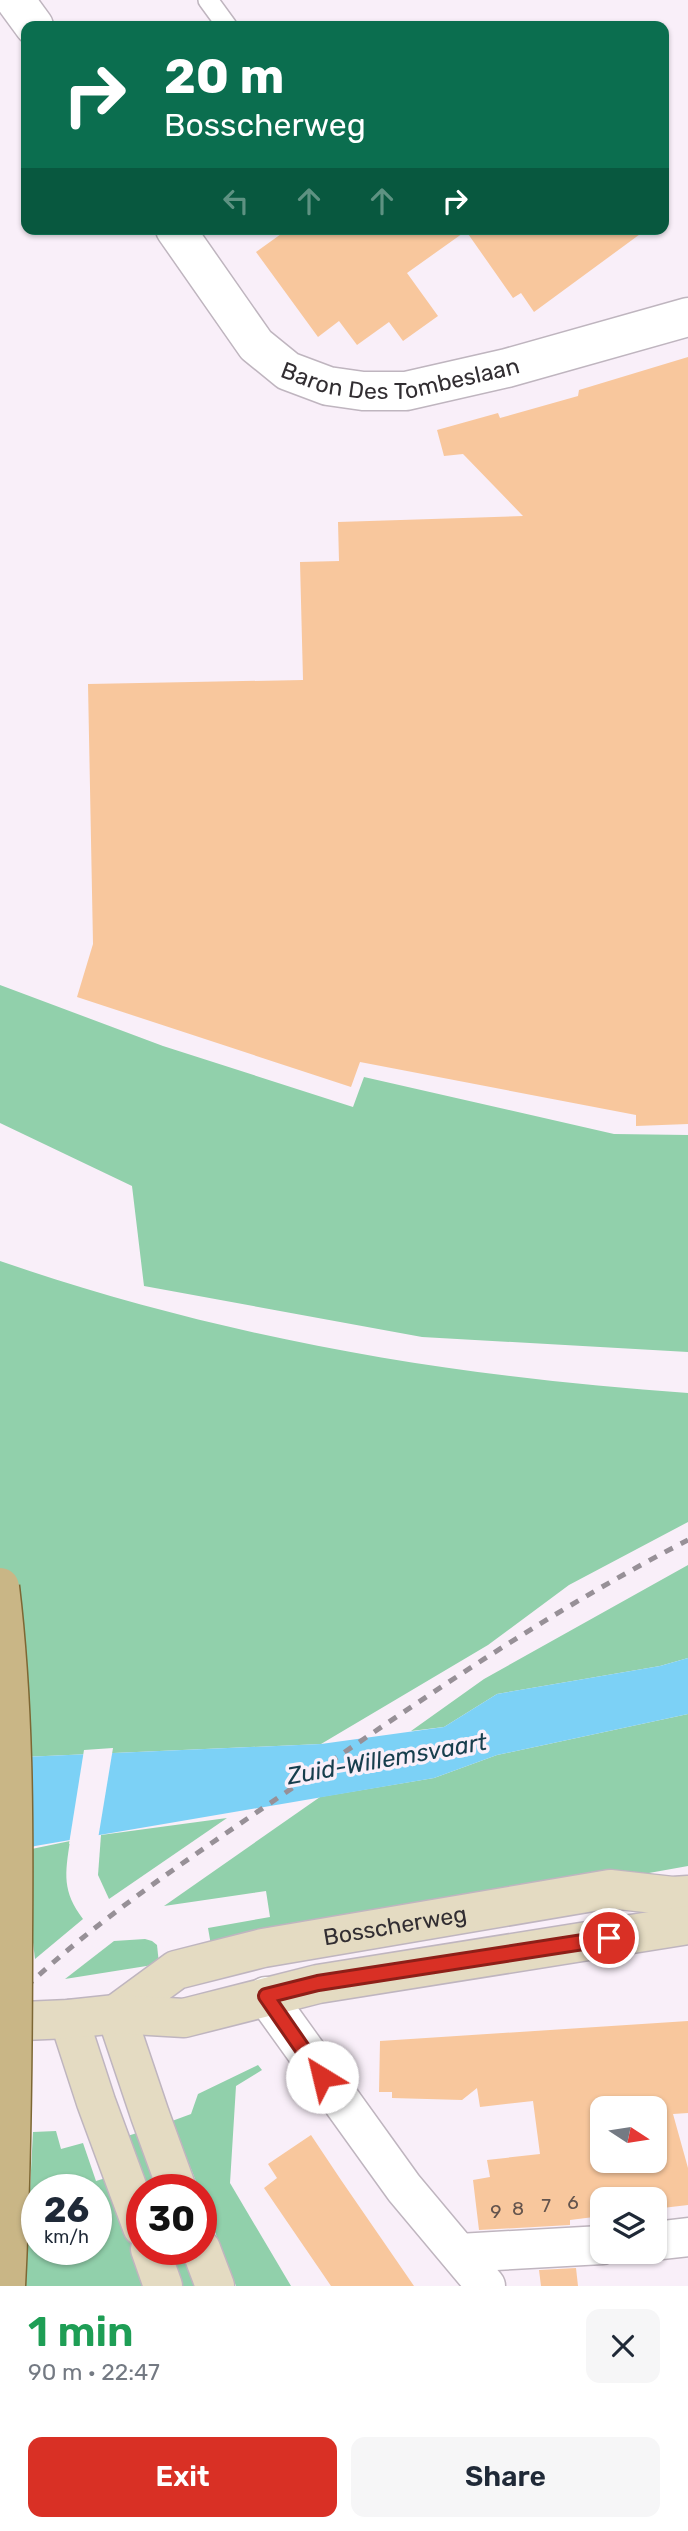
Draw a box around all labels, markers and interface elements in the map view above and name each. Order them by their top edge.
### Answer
text: 20 m [164,47,285,105]
icon: right [49,49,140,140]
text: Bosscherweg [164,106,366,144]
icon: left [217,182,255,220]
icon: ahead [290,182,328,220]
icon: ahead [363,182,401,220]
icon: right [436,182,474,220]
street label: Baron Des Tombeslaan [280,347,524,375]
text: Baron Des Tombeslaan [277,351,522,405]
water label: Zuid-Willemsvaart [284,1728,490,1791]
street label: Bosscherweg [321,1900,469,1952]
pin [579,1908,639,1968]
icon: arrive [590,1919,628,1957]
position arrow [285,2040,359,2114]
north arrow [590,2096,667,2174]
map controls [590,2096,667,2264]
speed limit sign: 30 [126,2174,217,2265]
button: layers [590,2187,667,2264]
text: 26 [44,2189,89,2231]
house number: 6 [567,2191,579,2214]
house number: 7 [541,2194,551,2217]
house number: 8 [512,2197,524,2220]
house number: 9 [490,2200,502,2223]
text: km/h [44,2226,89,2248]
text: 1 min [28,2307,134,2357]
button: close [586,2309,660,2383]
text: 90 m · 22:47 [28,2358,160,2386]
button: Exit [28,2437,337,2517]
button: Share [351,2437,660,2517]

